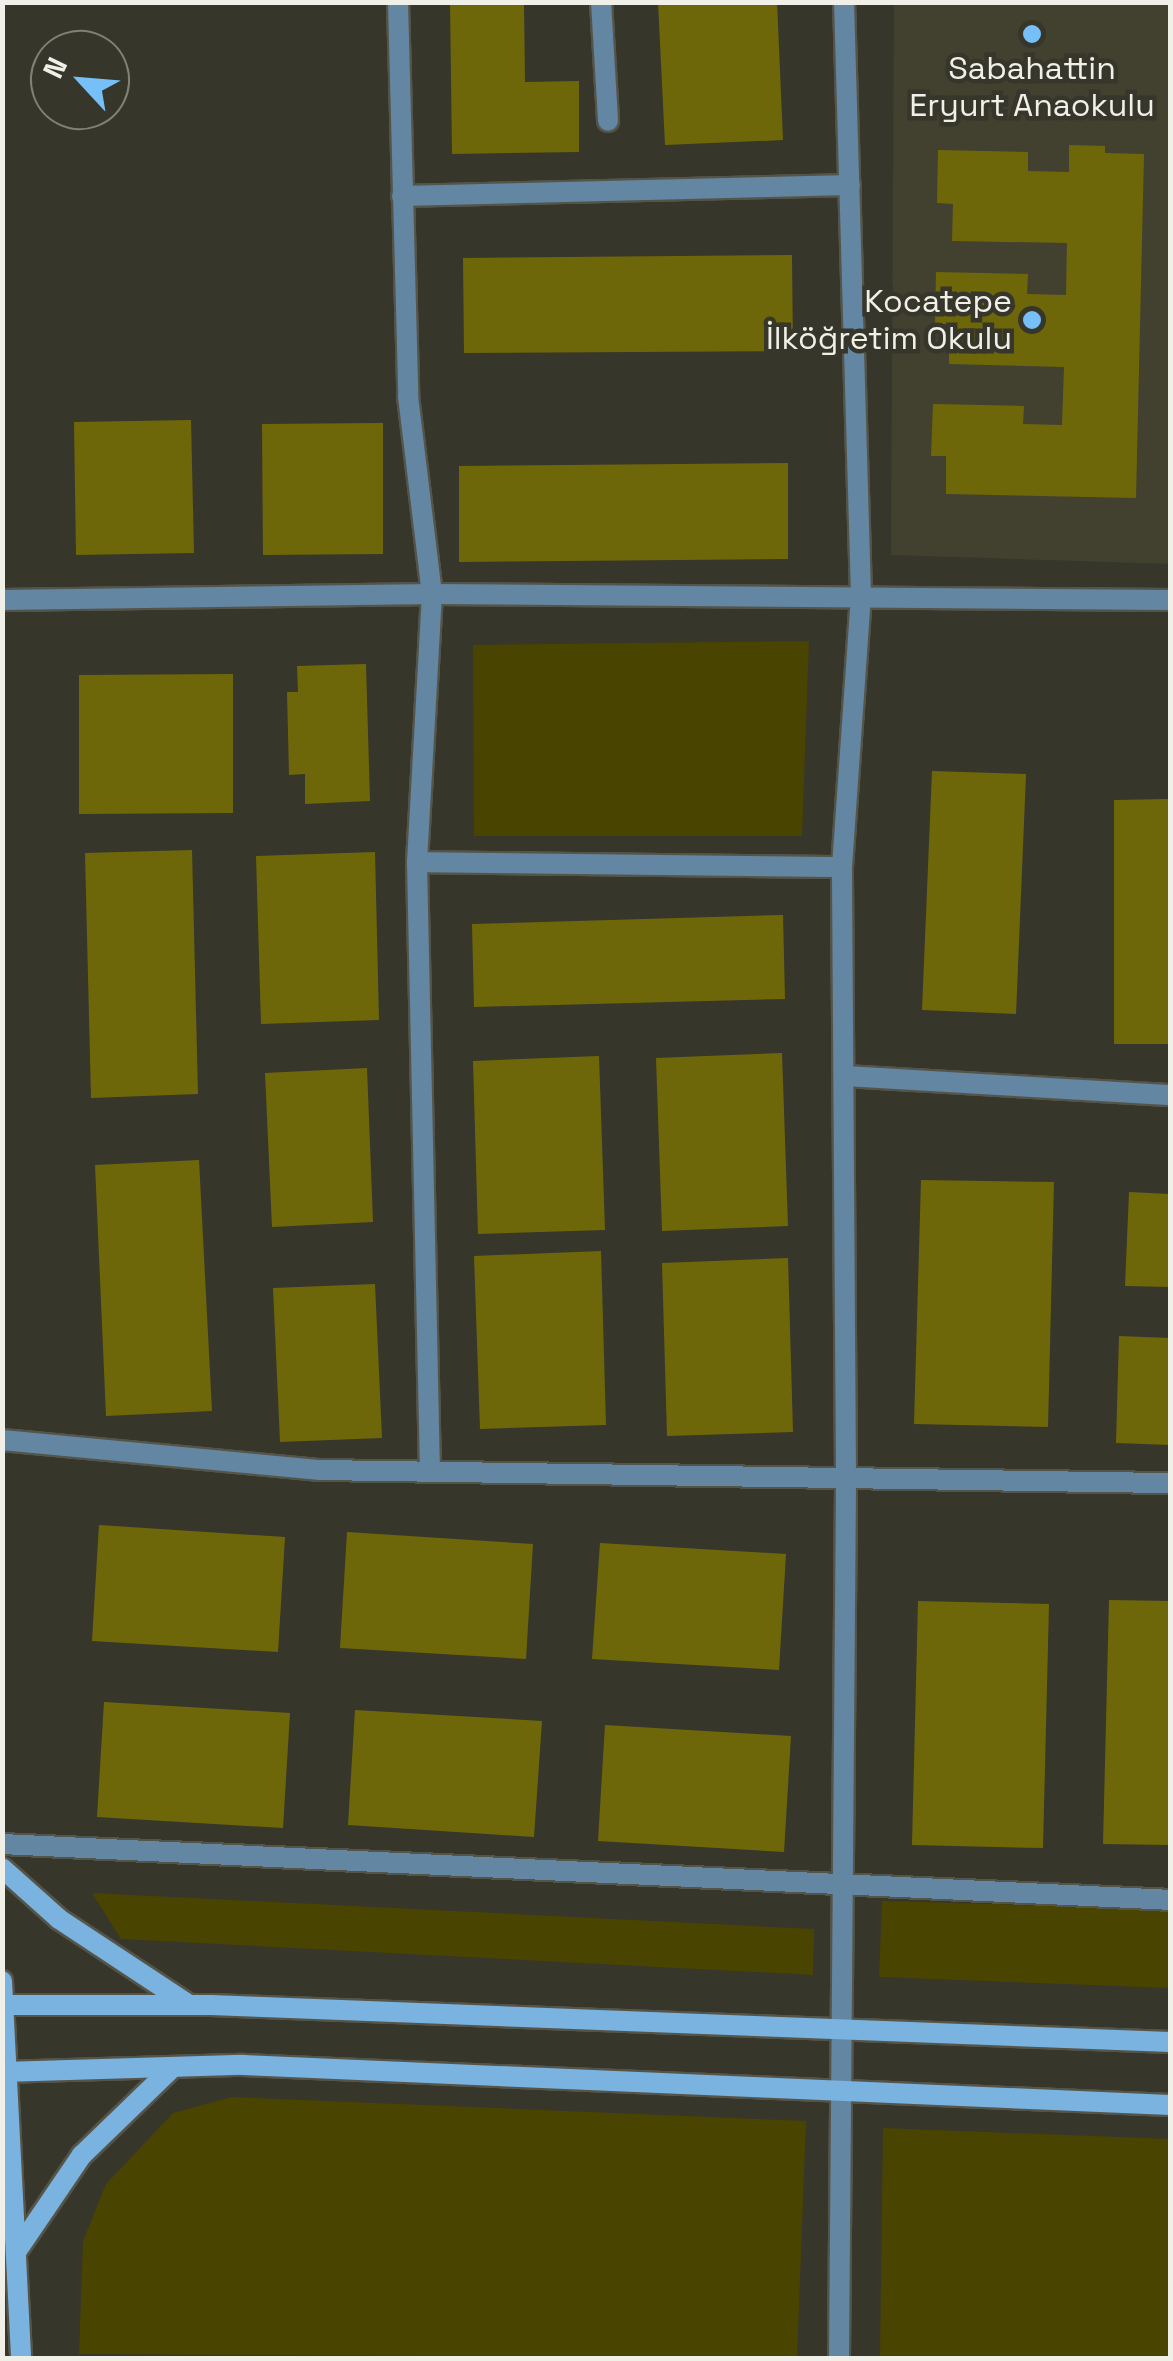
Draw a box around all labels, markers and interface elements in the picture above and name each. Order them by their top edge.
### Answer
marker: Sabahattin Eryurt Anaokulu [1021,23,1043,45]
north arrow [30,30,130,130]
place label: Sabahattin Eryurt Anaokulu [909,50,1155,125]
text: N [35,51,75,84]
place label: Kocatepe İlköğretim Okulu [766,283,1012,358]
marker: Kocatepe İlköğretim Okulu [1021,309,1043,331]

